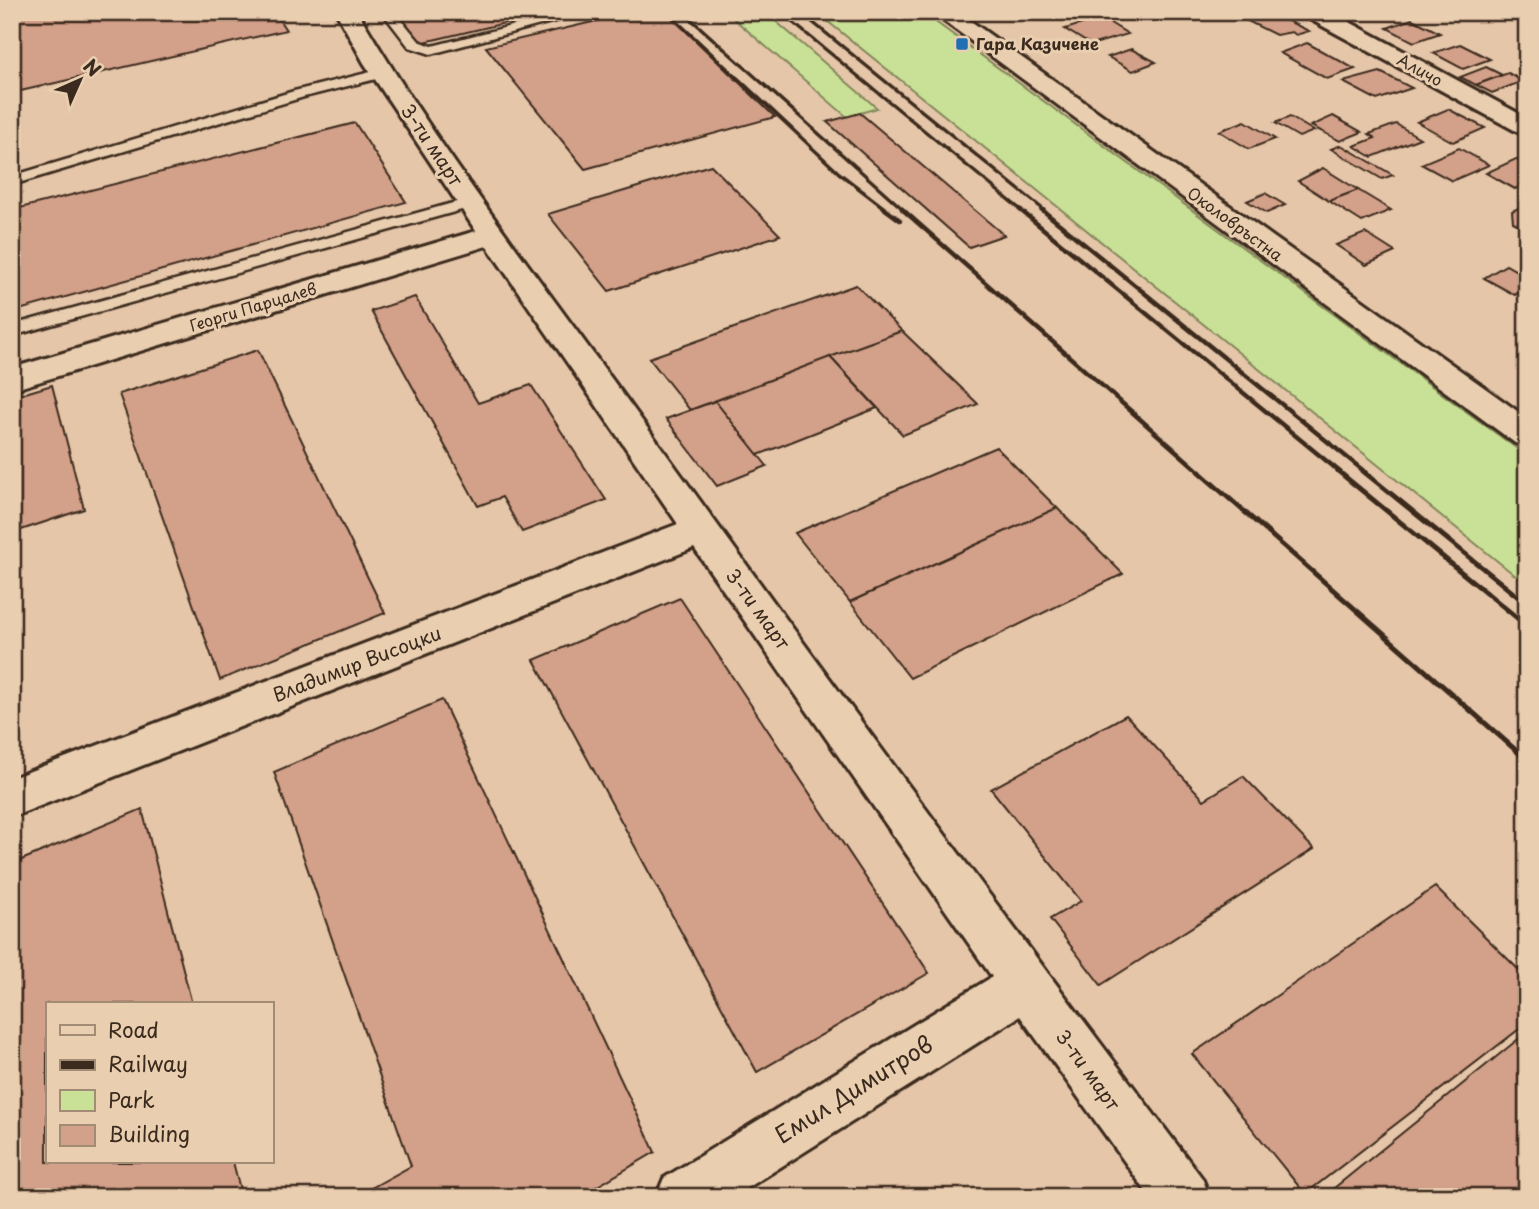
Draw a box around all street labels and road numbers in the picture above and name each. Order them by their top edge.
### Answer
street label: Аличо [1393,47,1448,91]
street label: 3-ти март [395,98,471,192]
street label: Околовръстна [1183,180,1288,266]
street label: Георги Парцалев [186,275,319,337]
street label: 3-ти март [720,562,798,655]
street label: Владимир Висоцки [268,618,445,708]
street label: 3-ти март [1050,1023,1128,1116]
street label: Емил Димитров [767,1026,939,1151]

